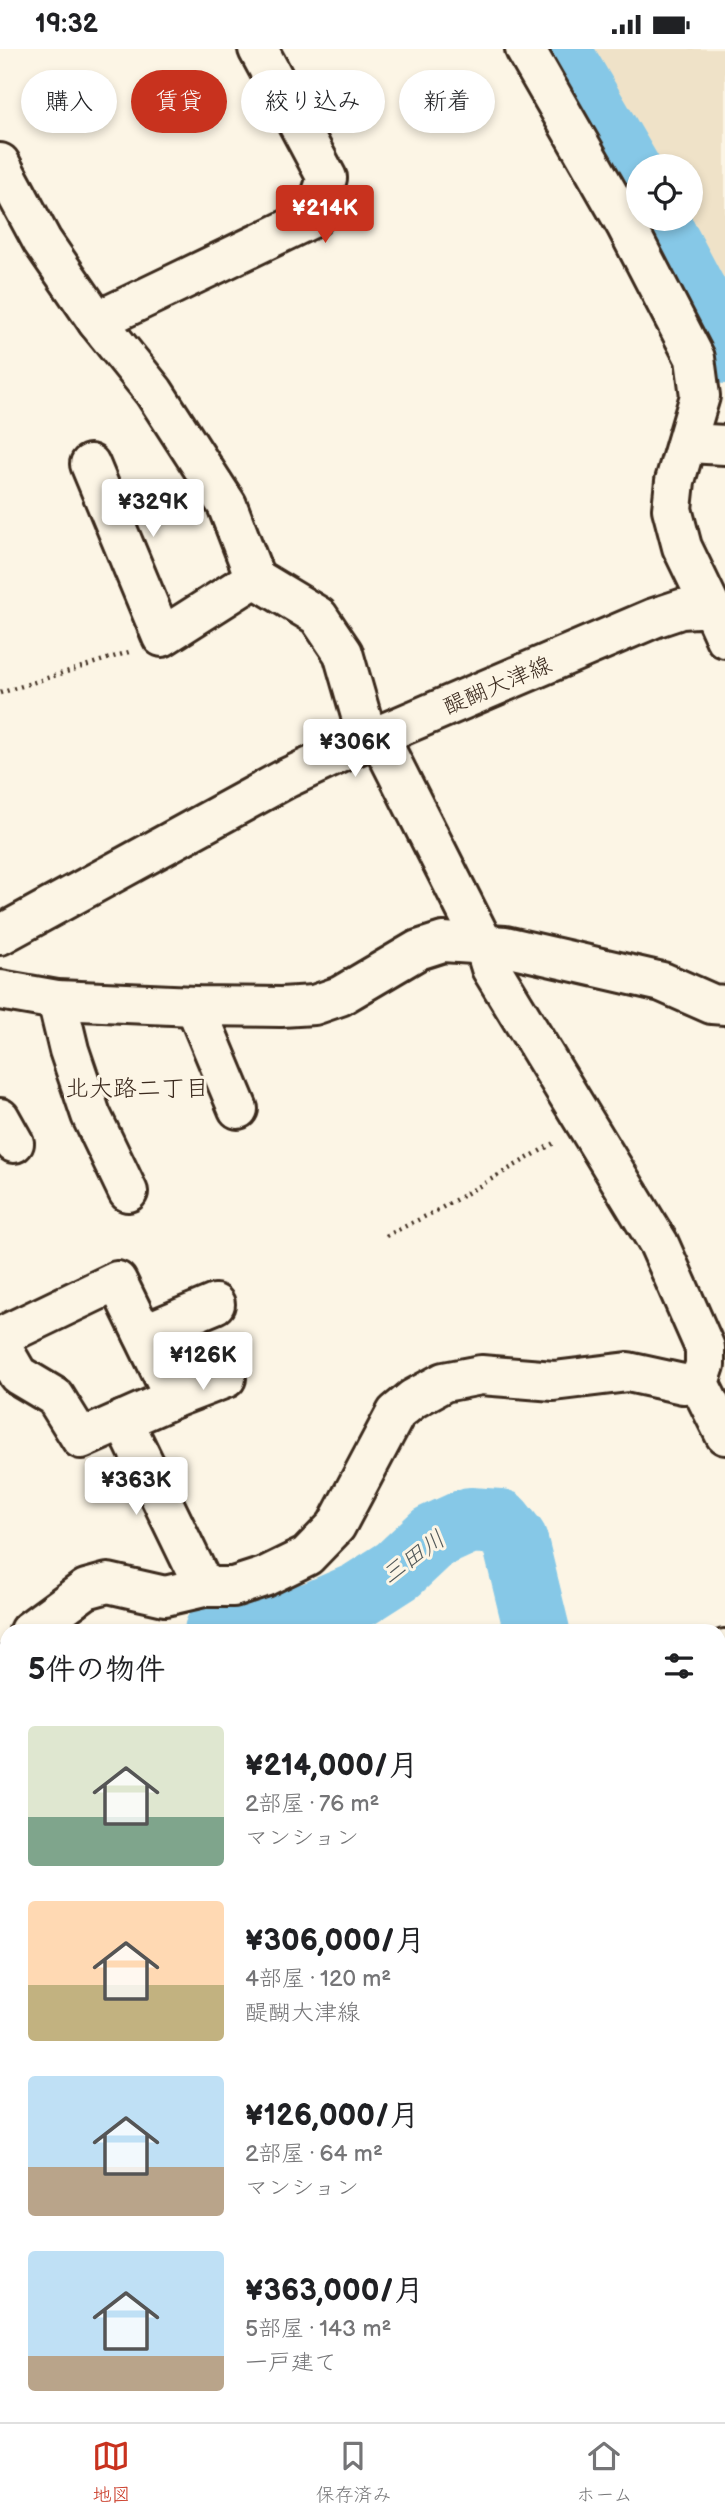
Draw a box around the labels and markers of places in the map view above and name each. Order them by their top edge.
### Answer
pin: ¥214K [276,185,374,245]
pin: ¥329K [104,479,202,539]
pin: ¥306K [306,719,404,779]
pin: ¥126K [154,1333,252,1392]
pin: ¥363K [87,1457,185,1517]

